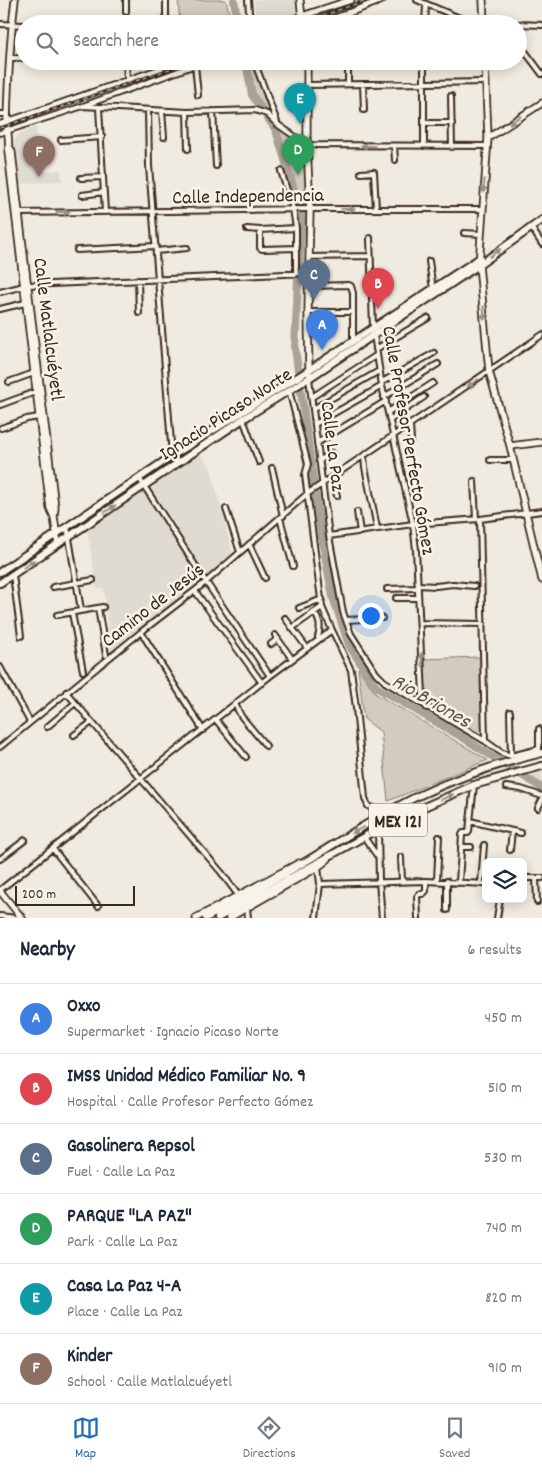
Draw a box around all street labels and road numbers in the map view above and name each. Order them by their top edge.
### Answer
street label: Calle Independencia [172,183,325,213]
street label: Calle Matlalcuéyetl [24,256,70,403]
street label: Calle Profesor Perfecto Gómez [373,324,441,558]
street label: Ignacio Picaso Norte [155,362,299,469]
street label: Calle La Paz [312,400,350,493]
street label: Camino de Jesús [96,557,211,655]
road number: MEX 121 [369,804,427,836]

